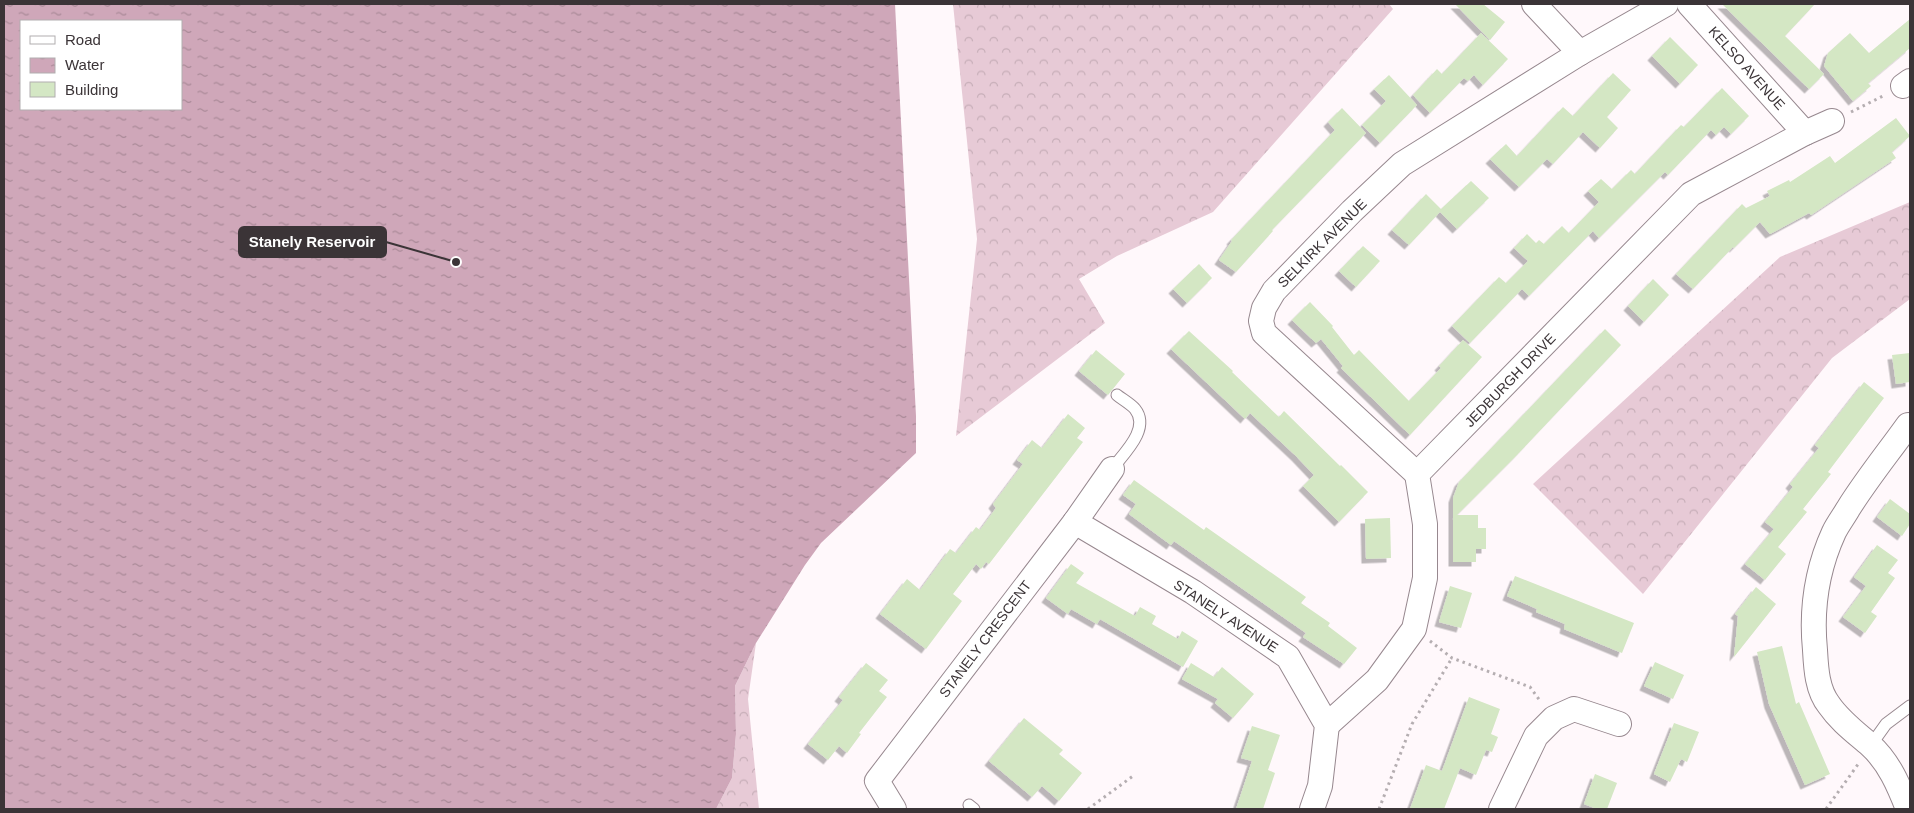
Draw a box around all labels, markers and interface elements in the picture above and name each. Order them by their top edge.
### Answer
legend [20,20,182,110]
street label: KELSO AVENUE [1705,23,1789,113]
text: Road [65,31,101,48]
text: Water [65,56,104,73]
text: Building [65,81,118,98]
street label: SELKIRK AVENUE [1274,195,1370,291]
callout: Stanely Reservoir [239,227,386,257]
text: Stanely Reservoir [249,233,376,250]
street label: JEDBURGH DRIVE [1461,330,1559,430]
street label: STANELY AVENUE [1171,576,1281,656]
street label: STANELY CRESCENT [936,577,1034,701]

